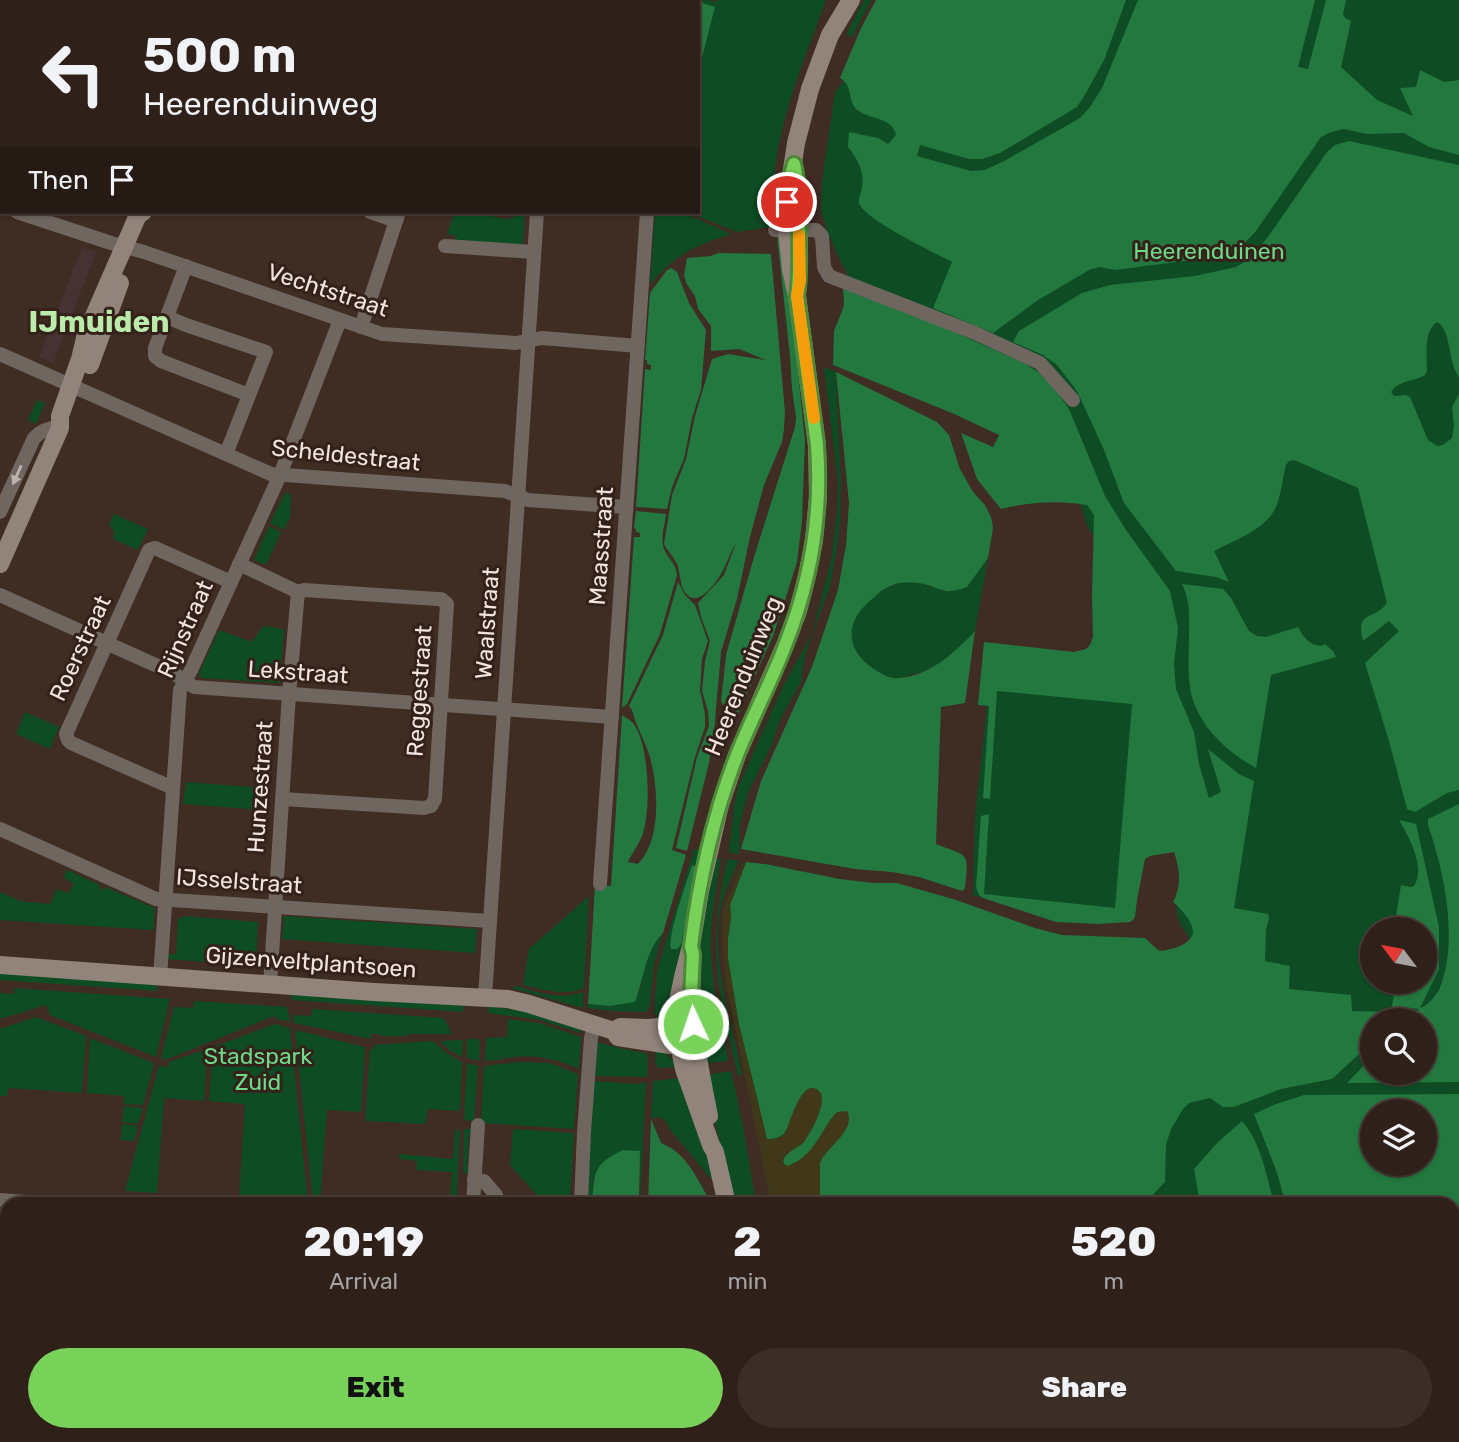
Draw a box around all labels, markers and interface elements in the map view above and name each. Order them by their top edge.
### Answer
text: 500 m [143,26,297,84]
icon: left [28,28,119,119]
text: Heerenduinweg [143,85,378,123]
icon: arrive [103,161,141,199]
text: Then [28,165,89,196]
pin [757,172,817,232]
icon: arrive [768,183,806,221]
park label: Heerenduinen [1133,237,1285,265]
street label: Vechtstraat [264,257,392,323]
district label: IJmuiden [28,304,170,340]
street label: Scheldestraat [270,433,422,477]
one-way arrow [11,465,23,485]
street label: Maasstraat [583,486,619,606]
street label: Waalstraat [469,566,505,680]
street label: Rijnstraat [151,576,219,682]
street label: Roerstraat [43,591,117,705]
street label: Heerenduinweg [698,592,788,760]
street label: Reggestraat [400,624,438,758]
street label: Lekstraat [247,655,349,689]
street label: Hunzestraat [241,720,279,854]
street label: IJsselstraat [175,863,303,899]
north arrow [1360,917,1437,994]
map controls [1360,917,1437,1176]
street label: Gijzenveltplantsoen [205,941,417,983]
position arrow [656,987,730,1061]
button: search [1360,1008,1437,1085]
park label: Stadspark Zuid [204,1042,312,1096]
button: layers [1360,1099,1437,1176]
text: 20:19 [303,1217,424,1267]
text: 2 [733,1217,762,1267]
text: 520 [1071,1217,1157,1267]
text: Arrival [329,1267,398,1295]
text: min [727,1267,767,1295]
text: m [1103,1267,1124,1295]
button: Exit [28,1348,723,1428]
button: Share [737,1348,1432,1428]

